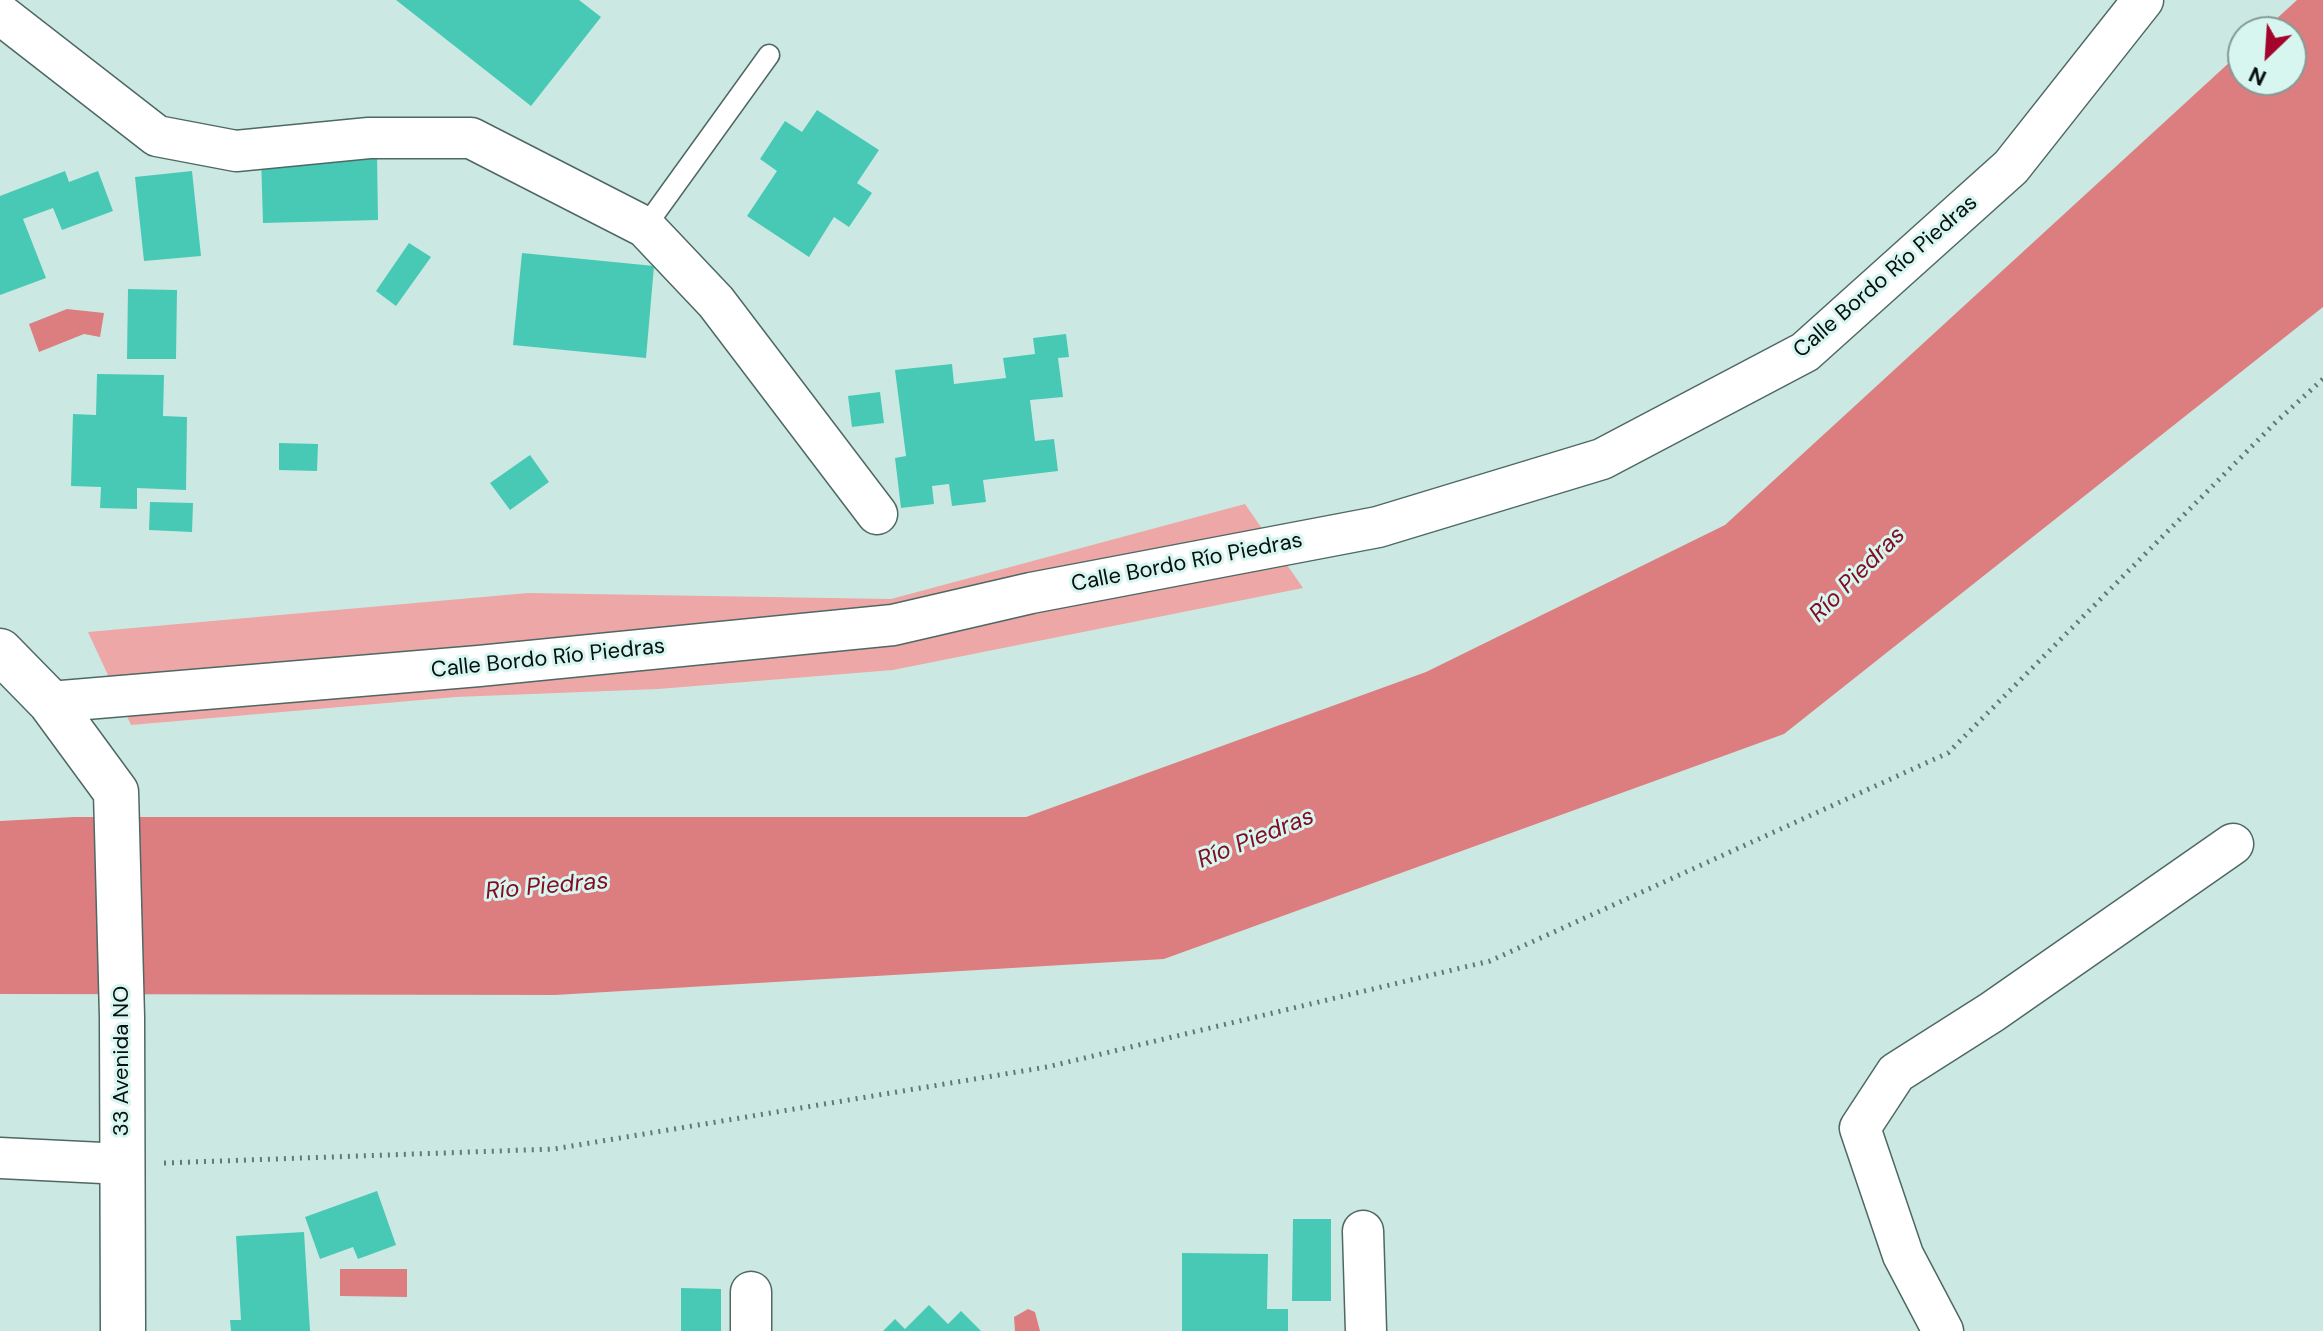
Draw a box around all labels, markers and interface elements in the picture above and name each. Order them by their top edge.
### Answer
north arrow [2227,16,2307,96]
text: N [2244,60,2271,93]
street label: Calle Bordo Río Piedras [1789,190,1983,364]
water label: Río Piedras [1804,521,1912,629]
street label: Calle Bordo Río Piedras [1069,528,1305,598]
street label: Calle Bordo Río Piedras [430,634,666,684]
water label: Río Piedras [1193,803,1319,875]
water label: Río Piedras [484,867,610,907]
street label: 33 Avenida NO [109,986,135,1136]

